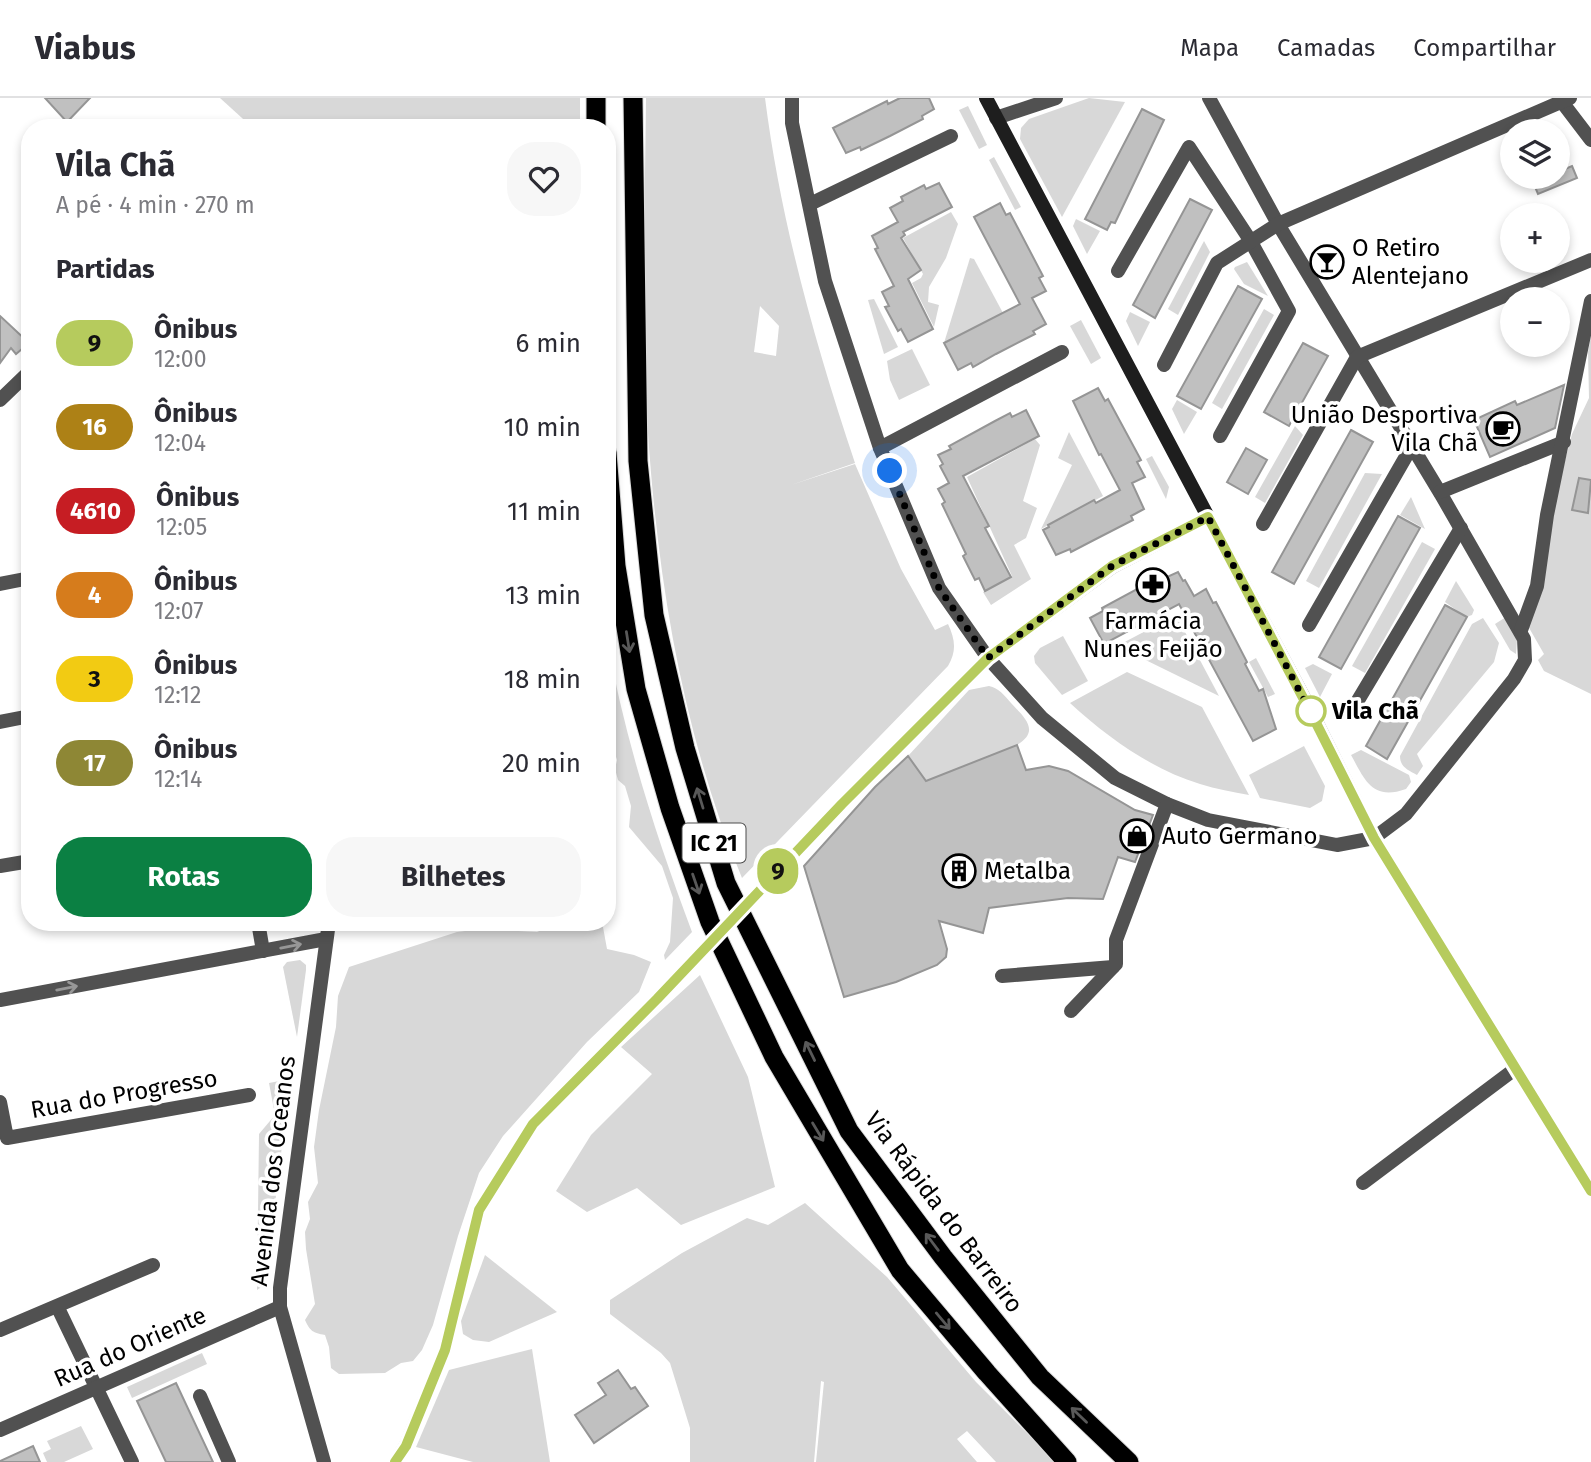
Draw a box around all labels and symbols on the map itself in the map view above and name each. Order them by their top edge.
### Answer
place label: O Retiro Alentejano [1352,234,1469,290]
bar icon: O Retiro Alentejano [1308,243,1346,281]
place label: União Desportiva Vila Chã [1291,401,1478,457]
cafe icon: União Desportiva Vila Chã [1484,410,1522,448]
your location [872,453,907,488]
pharmacy icon: Farmácia Nunes Feijão [1134,566,1172,604]
place label: Farmácia Nunes Feijão [1083,607,1223,663]
one-way arrow [622,630,635,653]
marker: Vila Chã [1296,696,1326,726]
place label: Vila Chã [1331,697,1419,725]
one-way arrow [693,788,706,810]
shop icon: Auto Germano [1118,817,1156,855]
place label: Auto Germano [1162,822,1318,850]
road number: IC 21 [682,824,746,862]
line badge: 9 [755,848,801,894]
building icon: Metalba [940,852,978,890]
place label: Metalba [984,857,1071,885]
one-way arrow [690,873,703,895]
one-way arrow [279,939,302,952]
one-way arrow [55,980,78,994]
one-way arrow [802,1042,816,1062]
street label: Avenida dos Oceanos [245,1054,301,1288]
street label: Rua do Progresso [29,1064,219,1124]
street label: Via Rápida do Barreiro [859,1106,1029,1318]
one-way arrow [811,1121,825,1141]
one-way arrow [924,1234,939,1252]
street label: Rua do Oriente [49,1301,211,1393]
one-way arrow [935,1312,950,1330]
one-way arrow [1071,1406,1088,1423]

